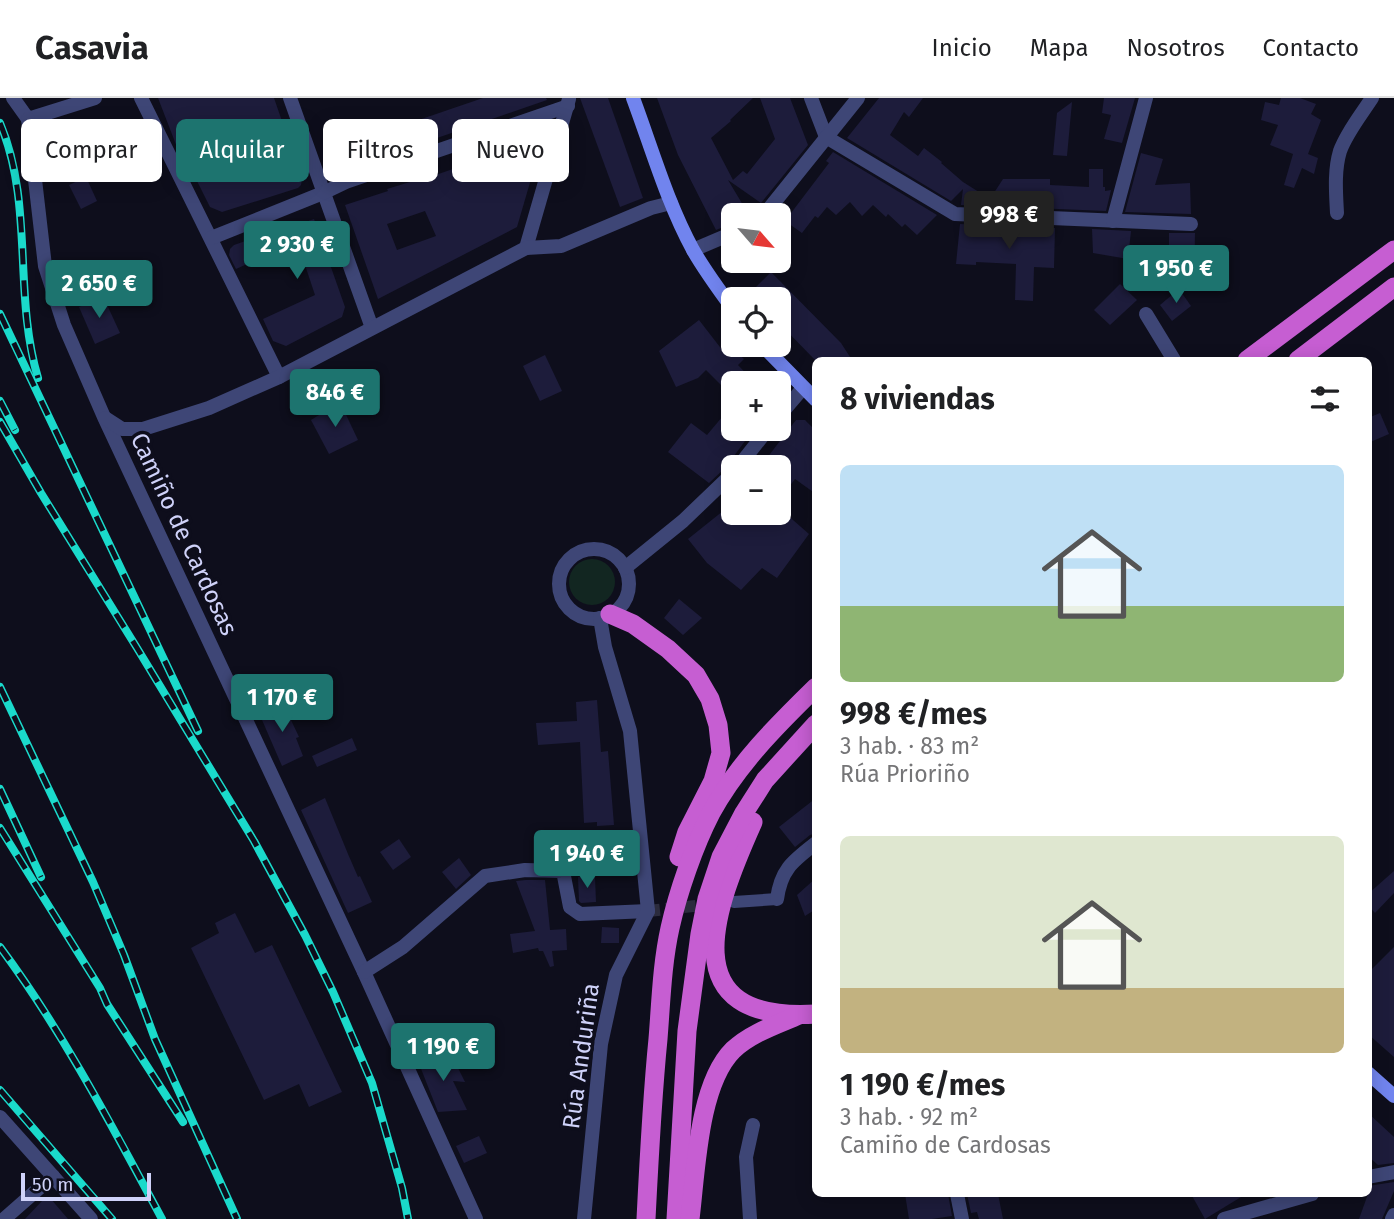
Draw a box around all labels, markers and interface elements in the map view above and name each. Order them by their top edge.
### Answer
text: Casavia [35,28,149,68]
text: Inicio [932,34,992,62]
text: Mapa [1030,34,1089,62]
text: Nosotros [1127,34,1225,62]
text: Contacto [1263,34,1359,62]
chip: Comprar [21,119,162,182]
chip: Alquilar [176,119,309,182]
chip: Filtros [323,119,438,182]
chip: Nuevo [452,119,569,182]
pin: 998 € [960,192,1058,251]
text: 998 € [980,200,1038,228]
north arrow [721,203,791,273]
map controls [721,203,791,525]
pin: 2 930 € [232,222,362,281]
text: 2 930 € [260,230,334,258]
pin: 1 950 € [1111,246,1241,305]
text: 1 950 € [1139,254,1213,282]
pin: 2 650 € [34,260,164,320]
text: 2 650 € [61,269,137,297]
button: locate [721,287,791,357]
pin: 846 € [286,370,384,429]
button: + [721,371,791,441]
text: 846 € [306,378,364,406]
icon: filters [1306,380,1344,418]
text: 8 viviendas [840,381,995,417]
street label: Camiño de Cardosas [125,428,243,640]
button: − [721,455,791,525]
icon: home [1029,511,1155,637]
pin: 1 170 € [217,674,347,734]
text: 1 170 € [247,683,317,711]
text: 998 €/mes [840,696,987,732]
text: 3 hab. · 83 m² [840,732,979,760]
text: Rúa Prioriño [840,760,970,788]
pin: 1 940 € [522,830,652,890]
text: 1 940 € [550,839,624,867]
icon: home [1029,882,1155,1008]
street label: Rúa Anduriña [557,981,605,1131]
pin: 1 190 € [378,1024,508,1083]
text: 1 190 € [407,1032,479,1060]
text: 1 190 €/mes [840,1067,1005,1103]
text: 3 hab. · 92 m² [840,1103,978,1131]
text: Camiño de Cardosas [840,1131,1051,1159]
scale bar [21,1170,150,1202]
text: 50 m [32,1173,73,1196]

